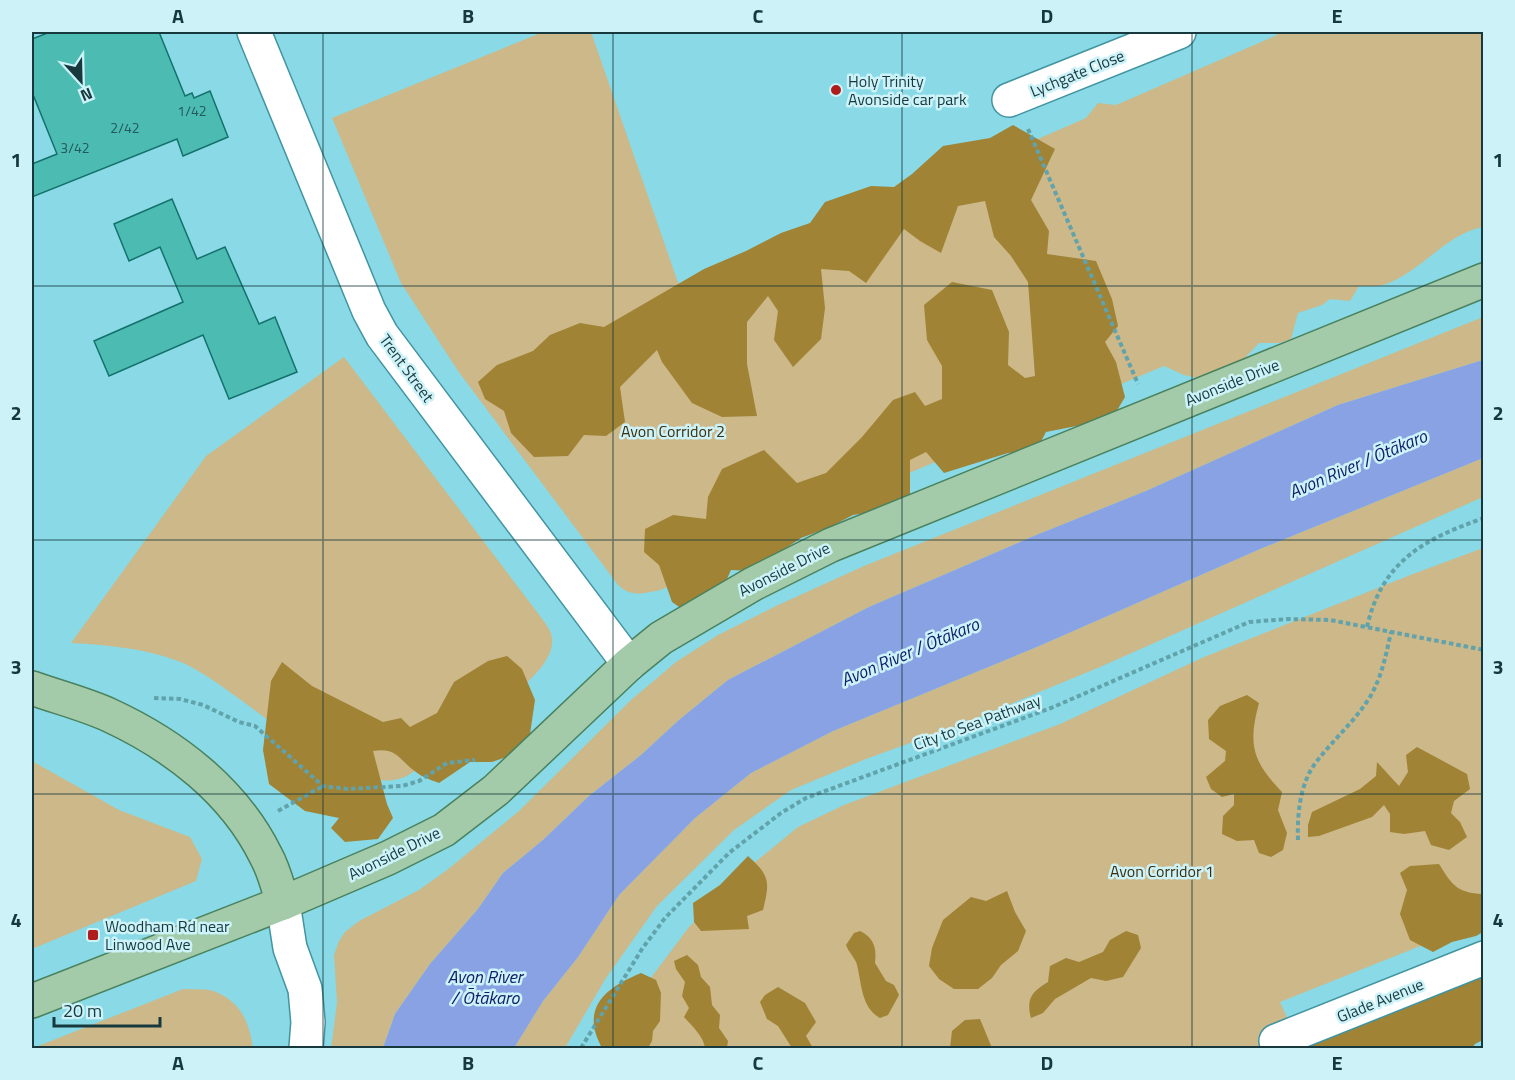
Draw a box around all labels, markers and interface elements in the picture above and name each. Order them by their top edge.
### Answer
text: A [172,0,184,31]
text: B [462,0,474,31]
text: C [753,0,764,31]
text: D [1041,0,1053,31]
text: E [1331,0,1343,31]
street label: Lychgate Close [1026,43,1128,103]
north arrow [51,51,111,111]
place label: Holy Trinity Avonside car park [848,69,967,111]
text: N [77,82,96,108]
marker: Holy Trinity Avonside car park [829,83,843,97]
house number: 1/42 [177,100,207,121]
house number: 2/42 [110,117,140,138]
house number: 3/42 [60,137,90,158]
text: 1 [10,144,22,175]
text: 1 [1492,144,1504,175]
street label: Trent Street [374,329,440,407]
street label: Avonside Drive [1181,352,1283,412]
text: 2 [10,397,22,428]
text: 2 [1492,397,1504,428]
park label: Avon Corridor 2 [621,419,725,443]
water label: Avon River / Ōtākaro [1285,422,1432,505]
street label: Avonside Drive [734,536,834,602]
water label: Avon River / Ōtākaro [837,610,984,693]
text: 3 [10,651,22,682]
text: 3 [1492,651,1504,682]
street label: City to Sea Pathway [910,688,1044,756]
street label: Avonside Drive [344,820,444,886]
park label: Avon Corridor 1 [1110,859,1214,883]
text: 4 [10,904,22,935]
text: 4 [1492,904,1504,935]
place label: Woodham Rd near Linwood Ave [105,914,230,956]
marker: Woodham Rd near Linwood Ave [86,928,100,942]
water label: Avon River / Ōtākaro [447,963,525,1011]
street label: Glade Avenue [1333,972,1427,1028]
scale bar [54,990,160,1028]
text: 20 m [63,997,102,1024]
text: A [172,1047,184,1078]
text: B [462,1047,474,1078]
text: C [753,1047,764,1078]
text: D [1041,1047,1053,1078]
text: E [1331,1047,1343,1078]

